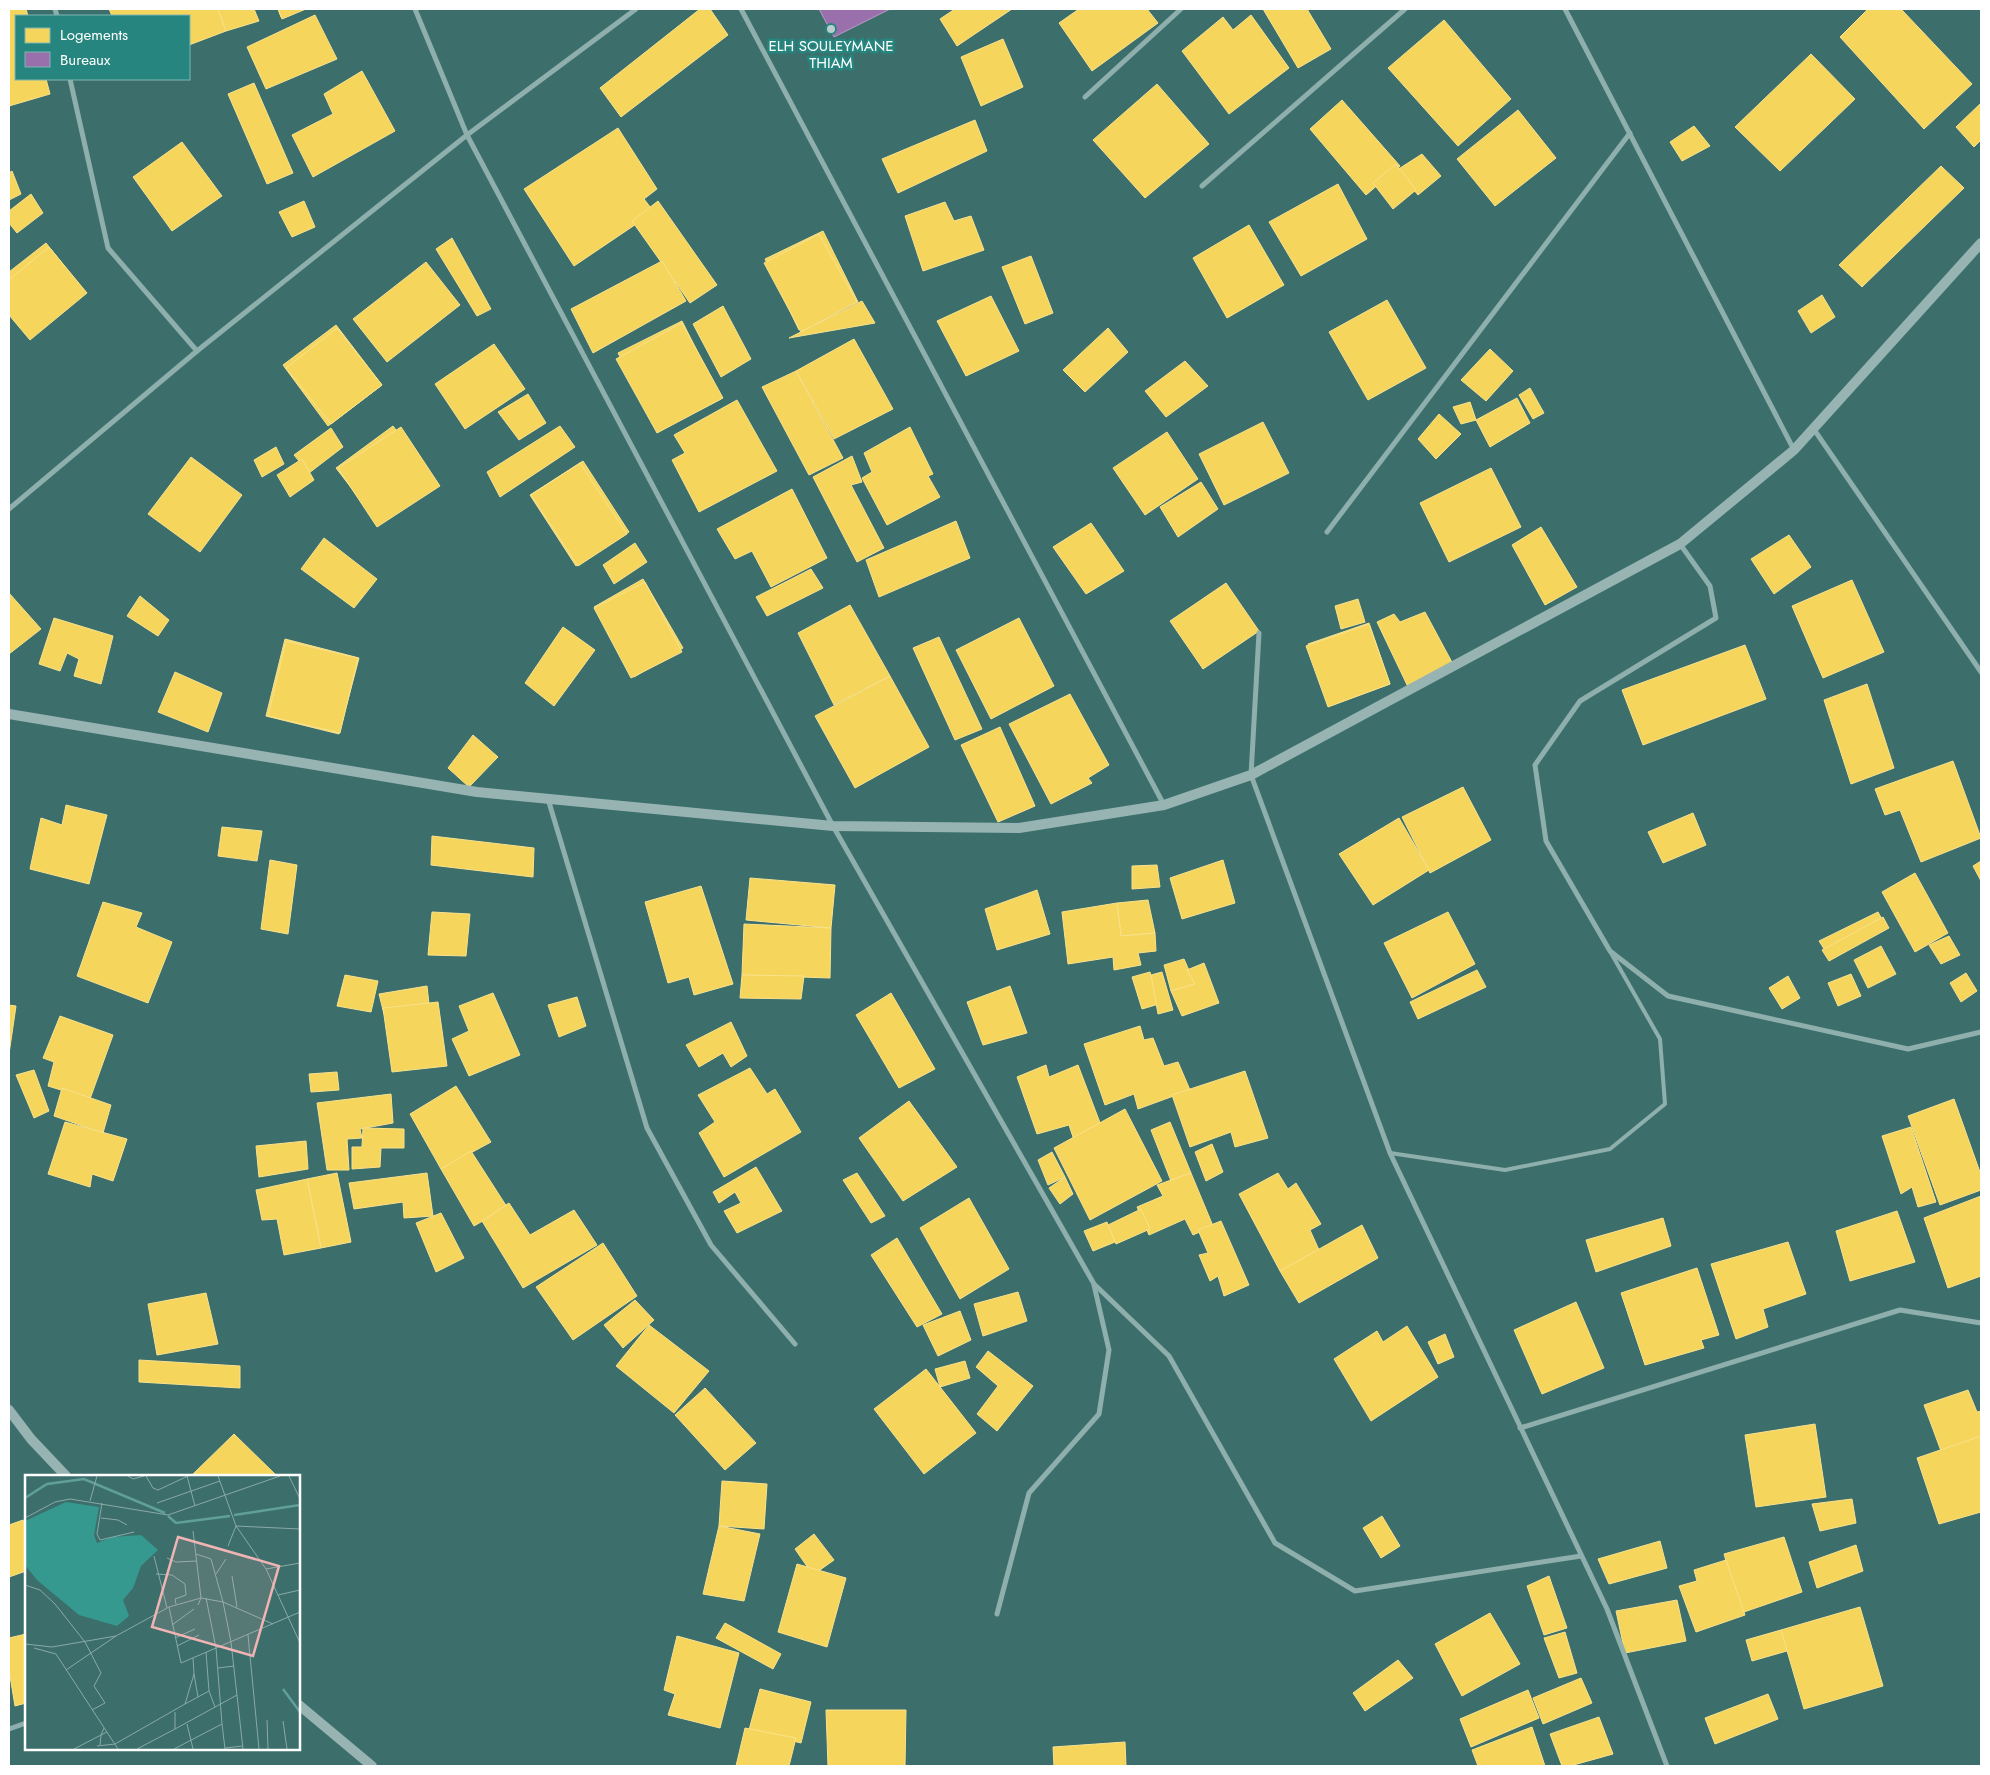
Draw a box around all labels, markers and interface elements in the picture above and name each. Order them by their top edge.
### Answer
legend [15,15,190,80]
marker: ELH SOULEYMANE THIAM [825,23,837,35]
text: Logements [60,24,128,46]
place label: ELH SOULEYMANE THIAM [768,35,894,74]
text: Bureaux [60,49,111,71]
inset map [25,1475,300,1750]

